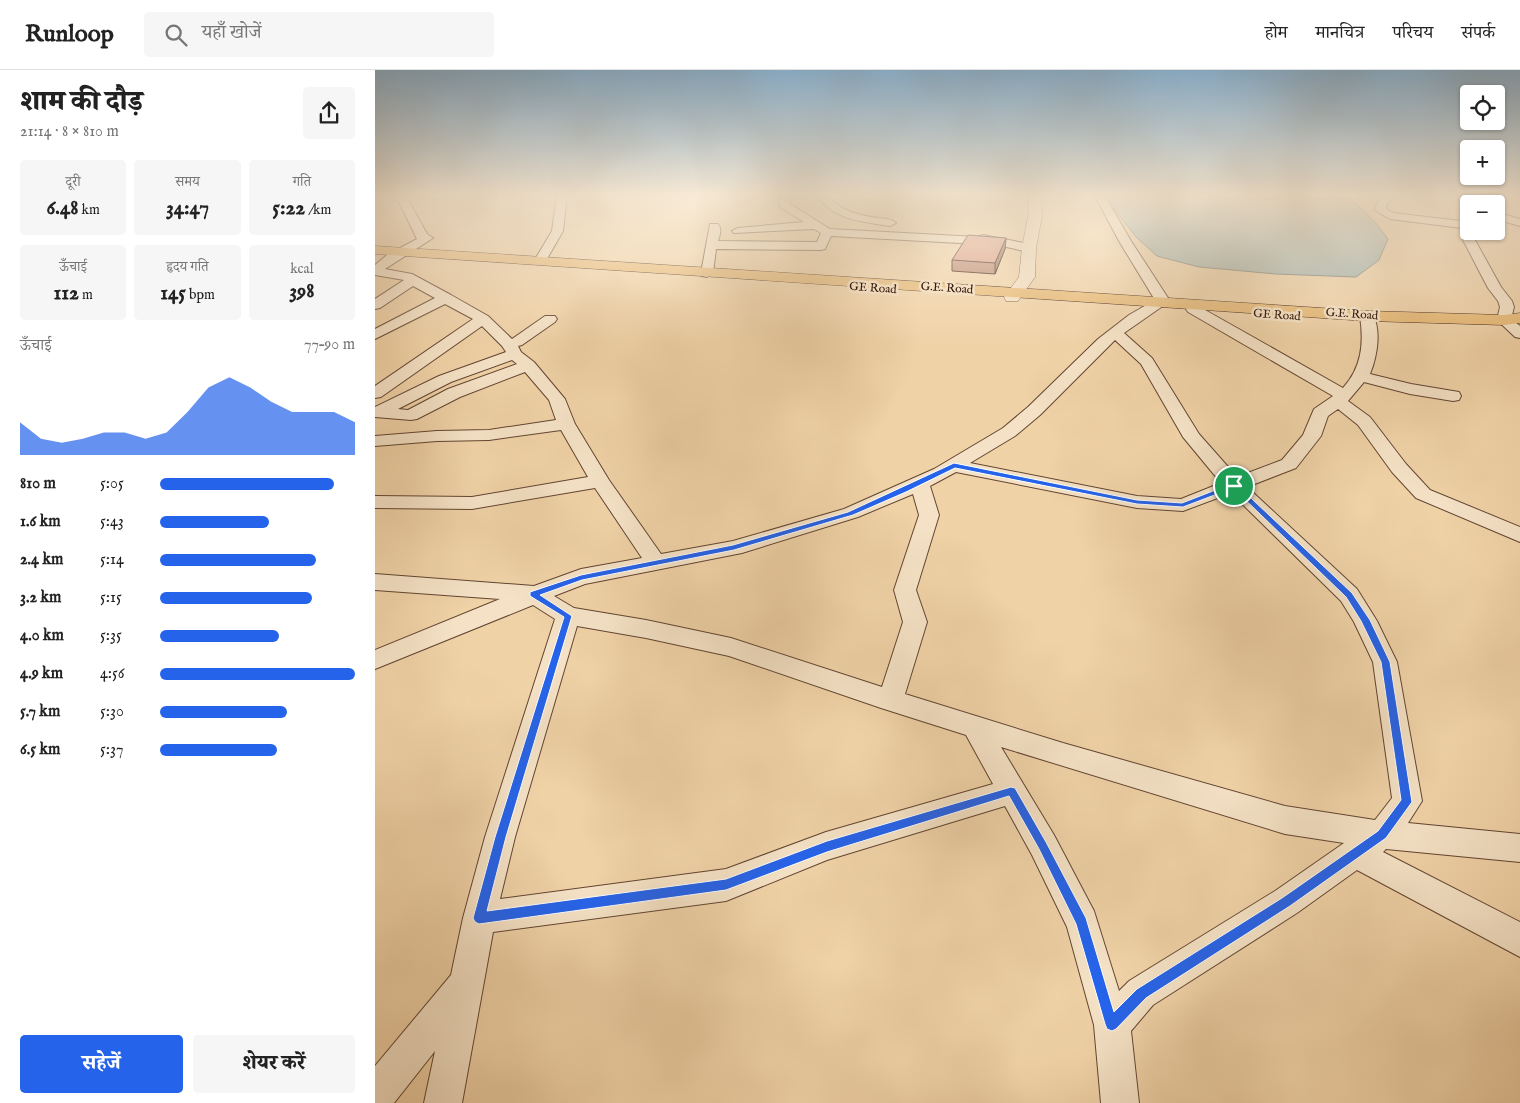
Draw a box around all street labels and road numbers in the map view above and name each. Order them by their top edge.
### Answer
street label: GE Road [849,279,898,297]
street label: G.E. Road [920,279,974,297]
street label: G.E. Road [1325,305,1379,323]
street label: GE Road [1253,306,1302,324]

